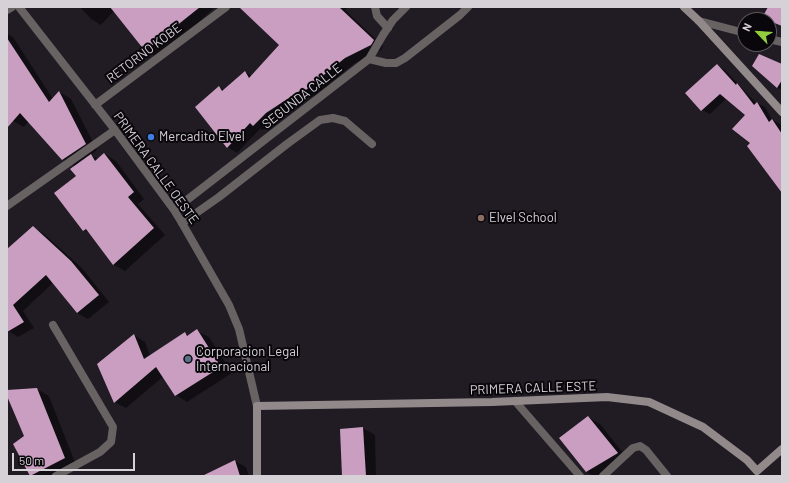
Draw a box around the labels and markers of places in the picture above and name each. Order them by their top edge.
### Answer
place label: Mercadito Elvel [159,129,245,145]
marker: Mercadito Elvel [146,132,156,142]
place label: Elvel School [489,210,557,226]
marker: Elvel School [476,213,486,223]
place label: Corporacion Legal Internacional [196,344,299,375]
marker: Corporacion Legal Internacional [183,354,193,364]

